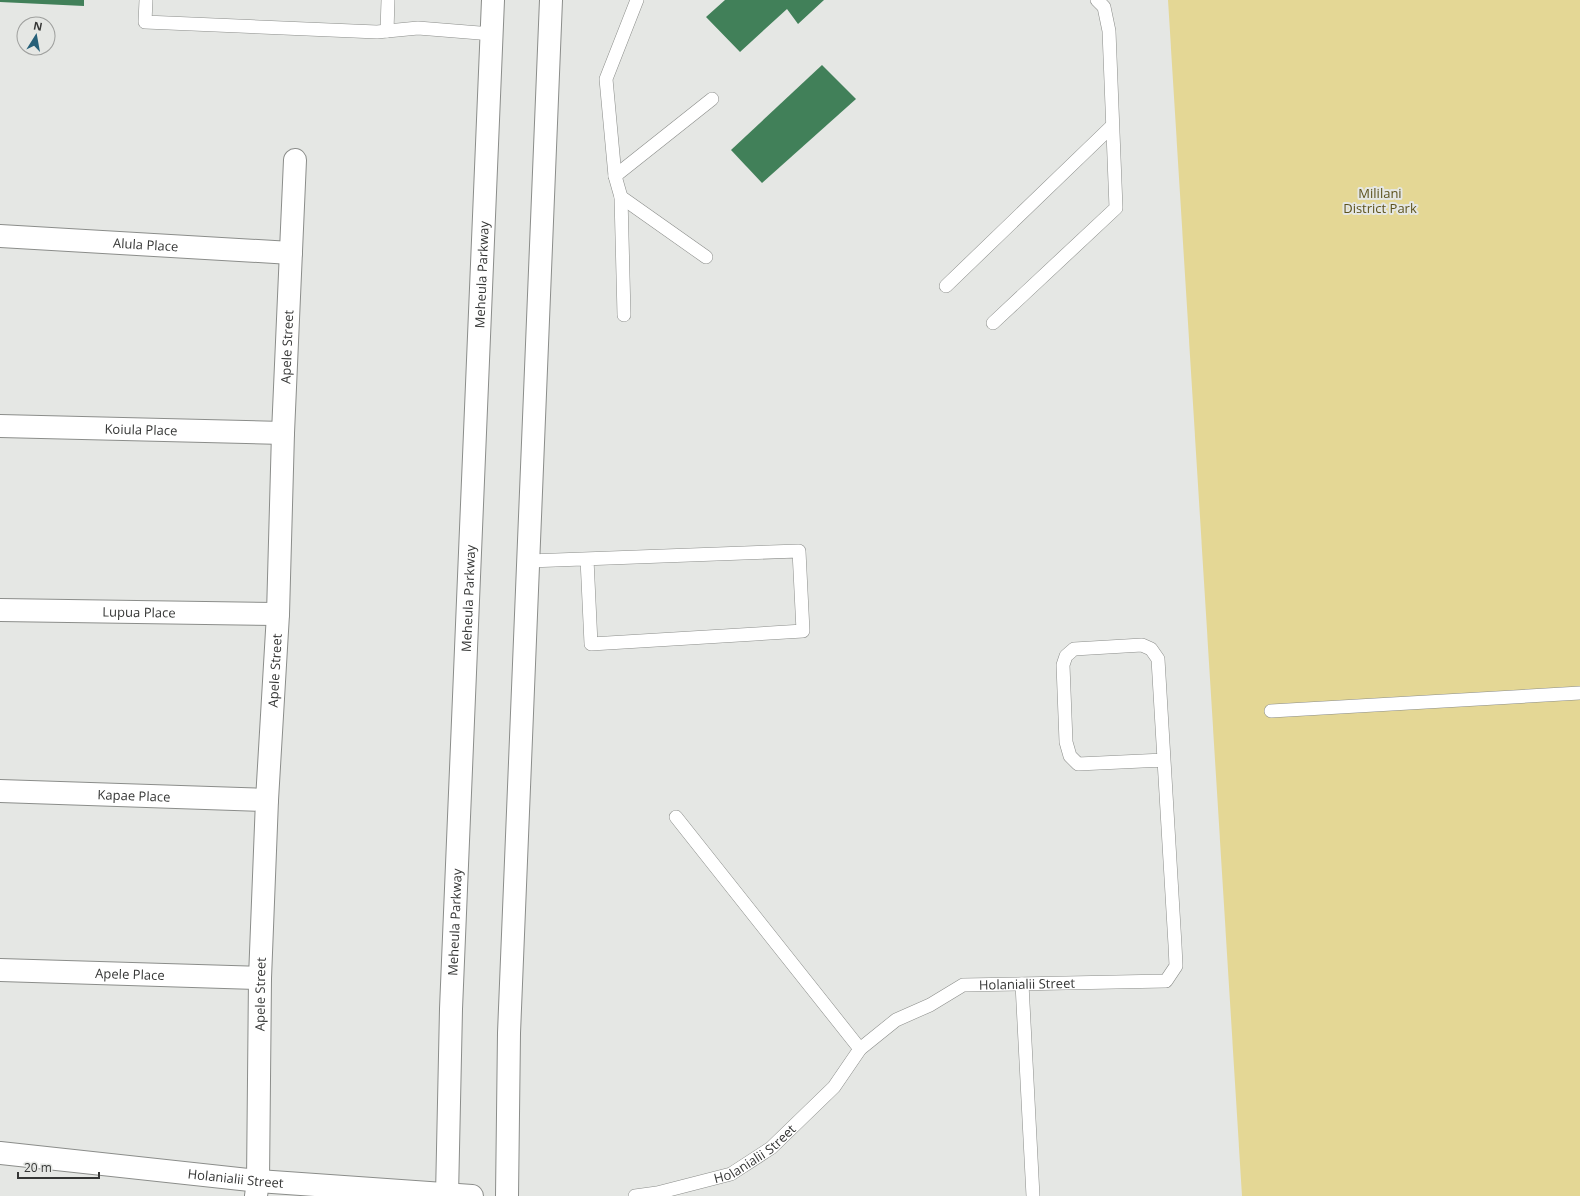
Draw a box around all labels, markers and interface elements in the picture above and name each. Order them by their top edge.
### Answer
north arrow [16,16,56,56]
text: N [32,17,44,34]
park label: Mililani District Park [1343,184,1417,217]
street label: Meheula Parkway [470,220,493,329]
street label: Alula Place [113,234,179,255]
street label: Apele Street [276,309,297,384]
street label: Koiula Place [104,420,178,439]
street label: Meheula Parkway [457,544,479,652]
street label: Lupua Place [102,602,176,622]
street label: Apele Street [263,633,286,708]
street label: Kapae Place [97,785,171,806]
street label: Meheula Parkway [443,868,466,976]
street label: Apele Street [250,957,270,1031]
street label: Apele Place [95,964,165,984]
street label: Holanialii Street [979,974,1076,994]
street label: Holanialii Street [712,1120,800,1187]
scale bar [18,1154,99,1180]
text: 20 m [24,1159,52,1176]
street label: Holanialii Street [187,1164,284,1192]

